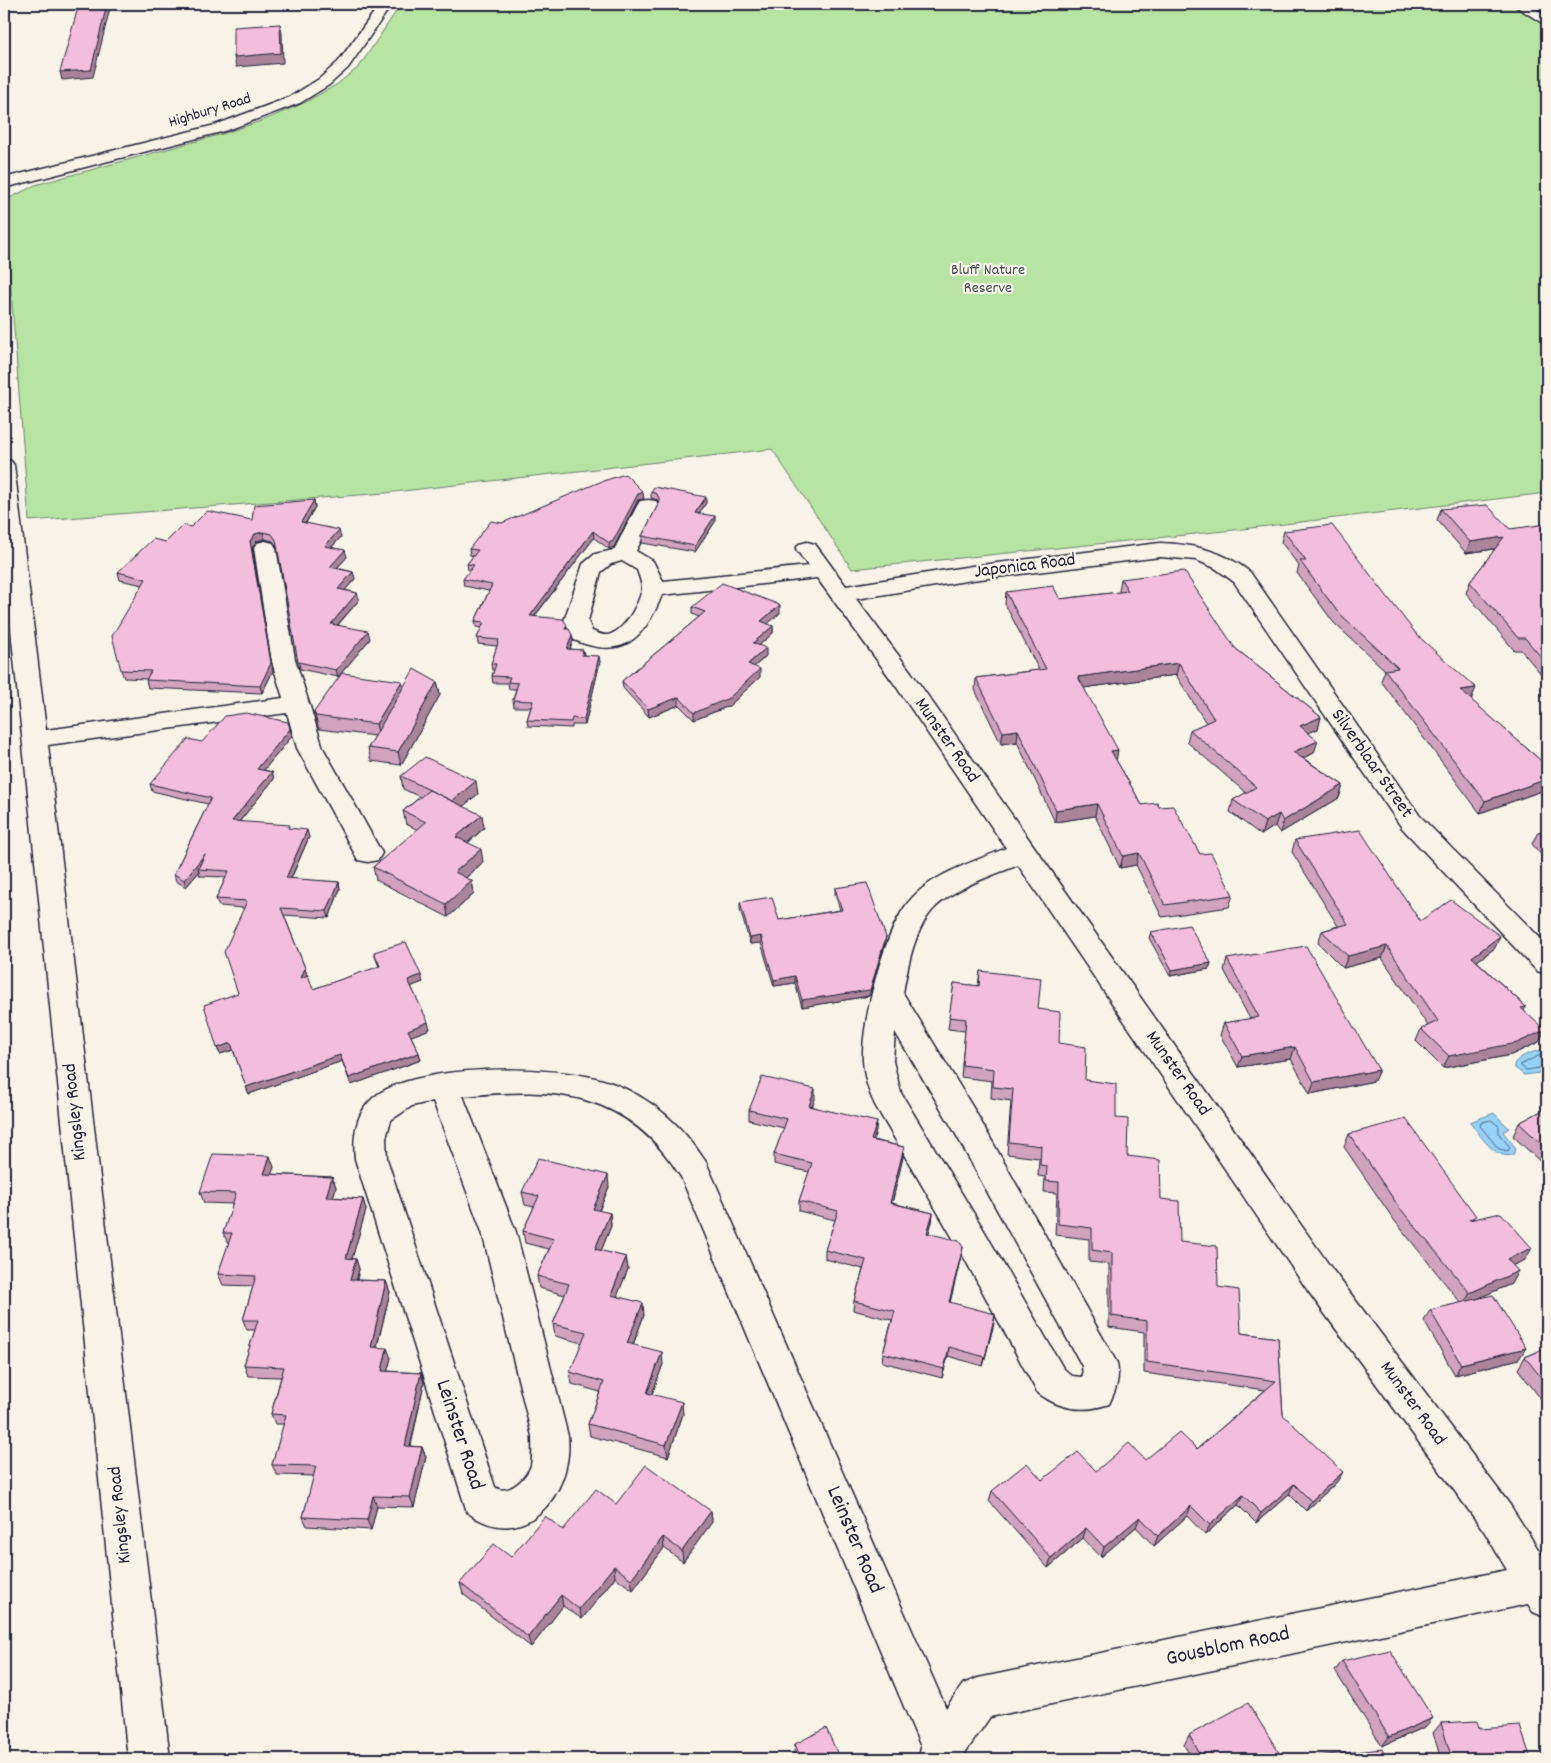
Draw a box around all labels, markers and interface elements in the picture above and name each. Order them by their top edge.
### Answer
street label: Highbury Road [166,88,254,134]
park label: Bluff Nature Reserve [951,259,1025,300]
street label: Japonica Road [973,547,1077,587]
street label: Munster Road [907,693,985,789]
street label: Silverblaar Street [1323,704,1419,824]
street label: Munster Road [1138,1026,1216,1122]
street label: Kingsley Road [57,1062,95,1162]
street label: Munster Road [1372,1356,1452,1452]
street label: Leinster Road [427,1376,491,1494]
street label: Kingsley Road [102,1465,140,1565]
street label: Leinster Road [817,1481,891,1599]
street label: Gousblom Road [1163,1619,1293,1675]

